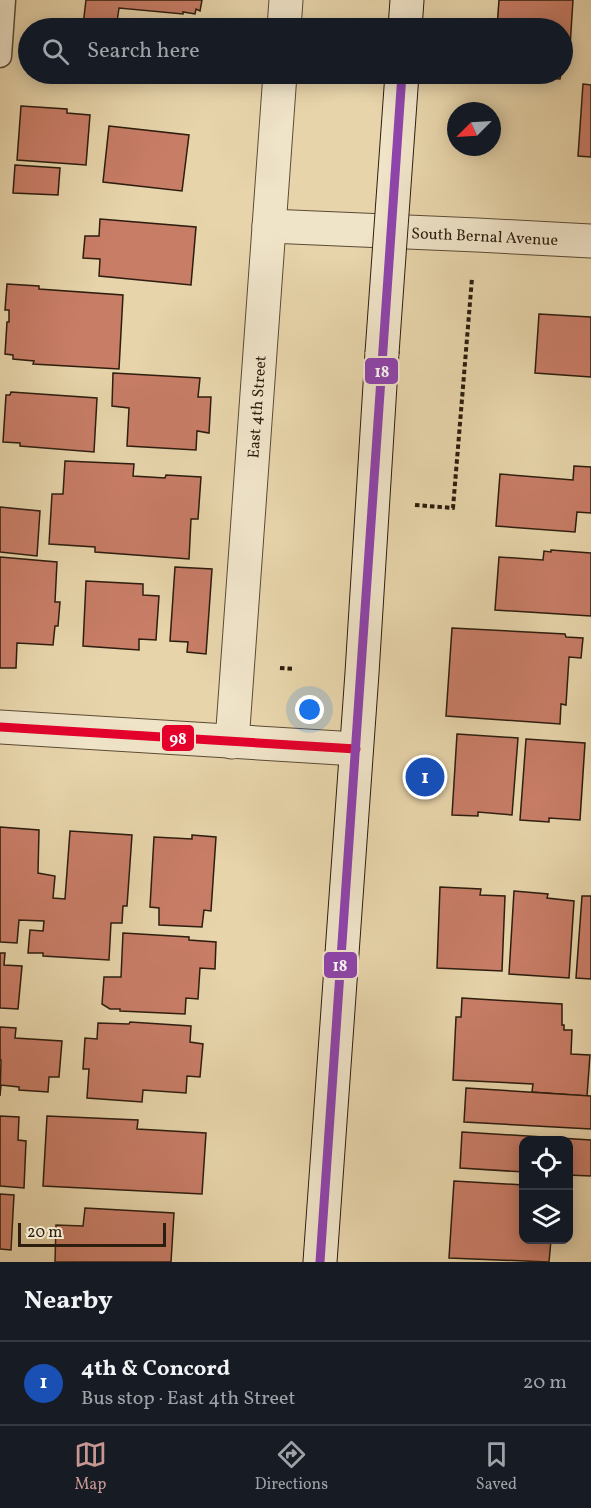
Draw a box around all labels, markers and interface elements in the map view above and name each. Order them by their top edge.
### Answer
search box [18,18,573,84]
icon: search [39,35,72,68]
text: Search here [87,36,200,67]
north arrow [447,102,501,156]
street label: South Bernal Avenue [411,223,559,252]
street label: East 4th Street [243,354,273,459]
line badge: 18 [364,357,399,385]
text: 18 [374,362,390,384]
your location [295,695,324,724]
line badge: 98 [161,724,195,752]
text: 98 [169,729,187,751]
pin: 1 [406,754,444,800]
line badge: 18 [323,951,358,979]
text: 18 [332,956,348,978]
map controls [519,1136,573,1244]
button: locate [519,1136,573,1190]
button: layers [519,1190,573,1244]
scale bar [18,1220,166,1248]
text: 20 m [27,1222,62,1244]
text: Nearby [24,1283,113,1319]
text: 4th & Concord [81,1354,230,1385]
text: 1 [39,1369,48,1397]
text: 20 m [523,1369,567,1397]
text: Bus stop · East 4th Street [81,1385,296,1413]
tab: Map [74,1438,107,1496]
tab: Directions [255,1438,328,1496]
tab: Saved [476,1438,517,1496]

